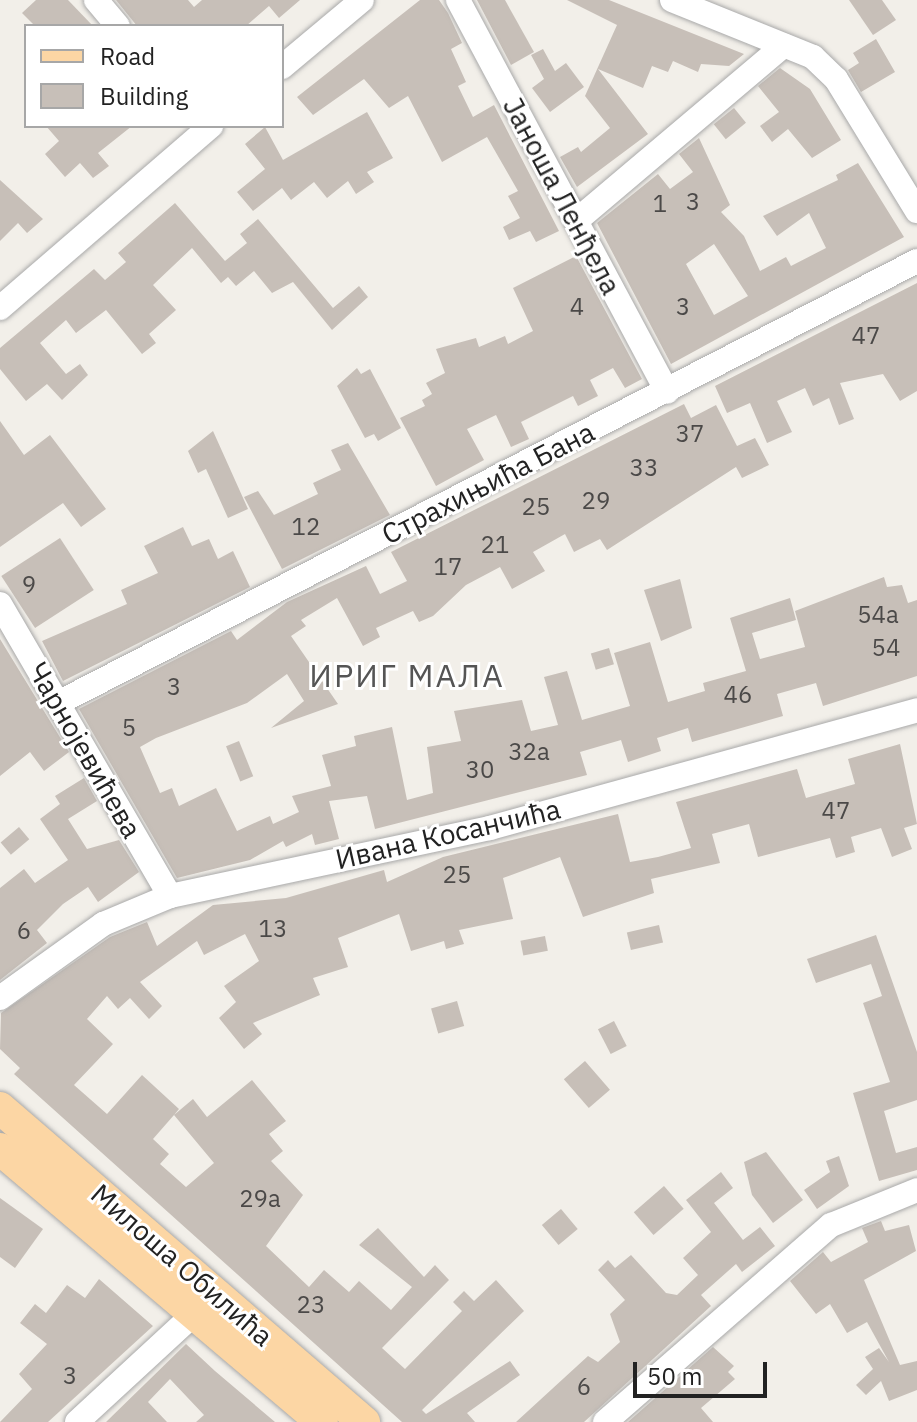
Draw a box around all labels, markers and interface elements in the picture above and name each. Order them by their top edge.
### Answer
legend [24,24,284,128]
text: Road [100,40,155,72]
text: Building [100,80,188,112]
street label: Јаноша Ленђела [496,92,628,300]
house number: 3 [686,188,700,216]
house number: 1 [653,190,667,218]
house number: 4 [570,293,584,321]
house number: 3 [676,293,690,321]
house number: 47 [852,322,880,350]
street label: Страхињића Бана [376,415,600,551]
house number: 37 [676,420,704,448]
house number: 33 [630,454,658,482]
house number: 29 [582,487,610,515]
house number: 25 [522,493,550,521]
house number: 12 [292,513,320,541]
house number: 21 [481,531,509,559]
house number: 17 [434,553,462,581]
house number: 9 [22,571,36,599]
house number: 54a [857,601,899,629]
house number: 54 [872,634,900,662]
street label: Чарнојевићева [21,656,149,844]
district label: ИРИГ МАЛА [309,656,505,694]
house number: 3 [167,673,181,701]
house number: 46 [724,681,752,709]
house number: 5 [122,714,136,742]
house number: 32a [508,738,550,766]
house number: 30 [466,756,494,784]
street label: Ивана Косанчића [332,792,564,876]
house number: 47 [822,797,850,825]
house number: 25 [443,861,471,889]
house number: 13 [259,915,287,943]
house number: 6 [17,917,31,945]
street label: Милоша Обилића [84,1177,280,1353]
house number: 29a [239,1185,281,1213]
house number: 23 [297,1291,325,1319]
scale bar [637,1346,771,1396]
text: 50 m [647,1360,702,1392]
house number: 3 [63,1362,77,1390]
house number: 6 [577,1373,591,1401]

